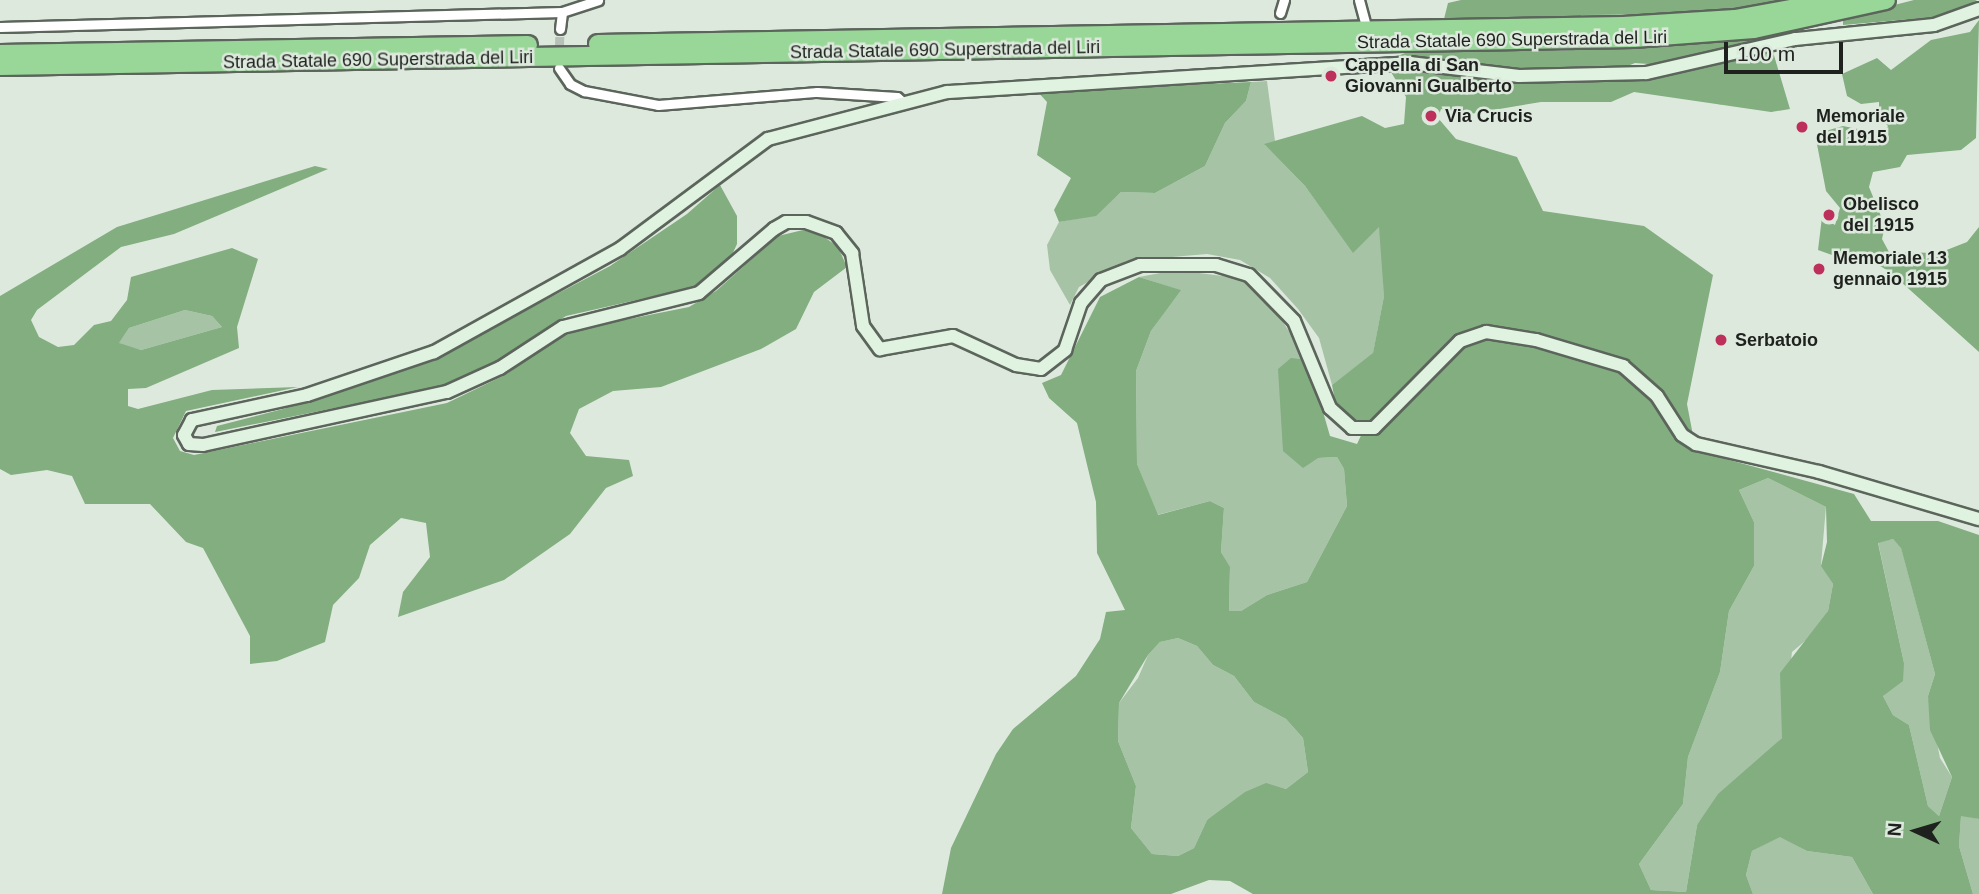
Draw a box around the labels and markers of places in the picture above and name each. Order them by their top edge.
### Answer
place label: Cappella di San Giovanni Gualberto [1345,55,1512,98]
marker: Cappella di San Giovanni Gualberto [1323,68,1339,84]
place label: Via Crucis [1445,105,1533,127]
place label: Memoriale del 1915 [1816,106,1905,148]
marker: Via Crucis [1423,108,1439,124]
marker: Memoriale del 1915 [1794,119,1810,135]
place label: Obelisco del 1915 [1843,194,1919,236]
marker: Obelisco del 1915 [1821,207,1837,223]
place label: Memoriale 13 gennaio 1915 [1833,248,1947,290]
marker: Memoriale 13 gennaio 1915 [1811,261,1827,277]
place label: Serbatoio [1735,329,1818,351]
marker: Serbatoio [1713,332,1729,348]

